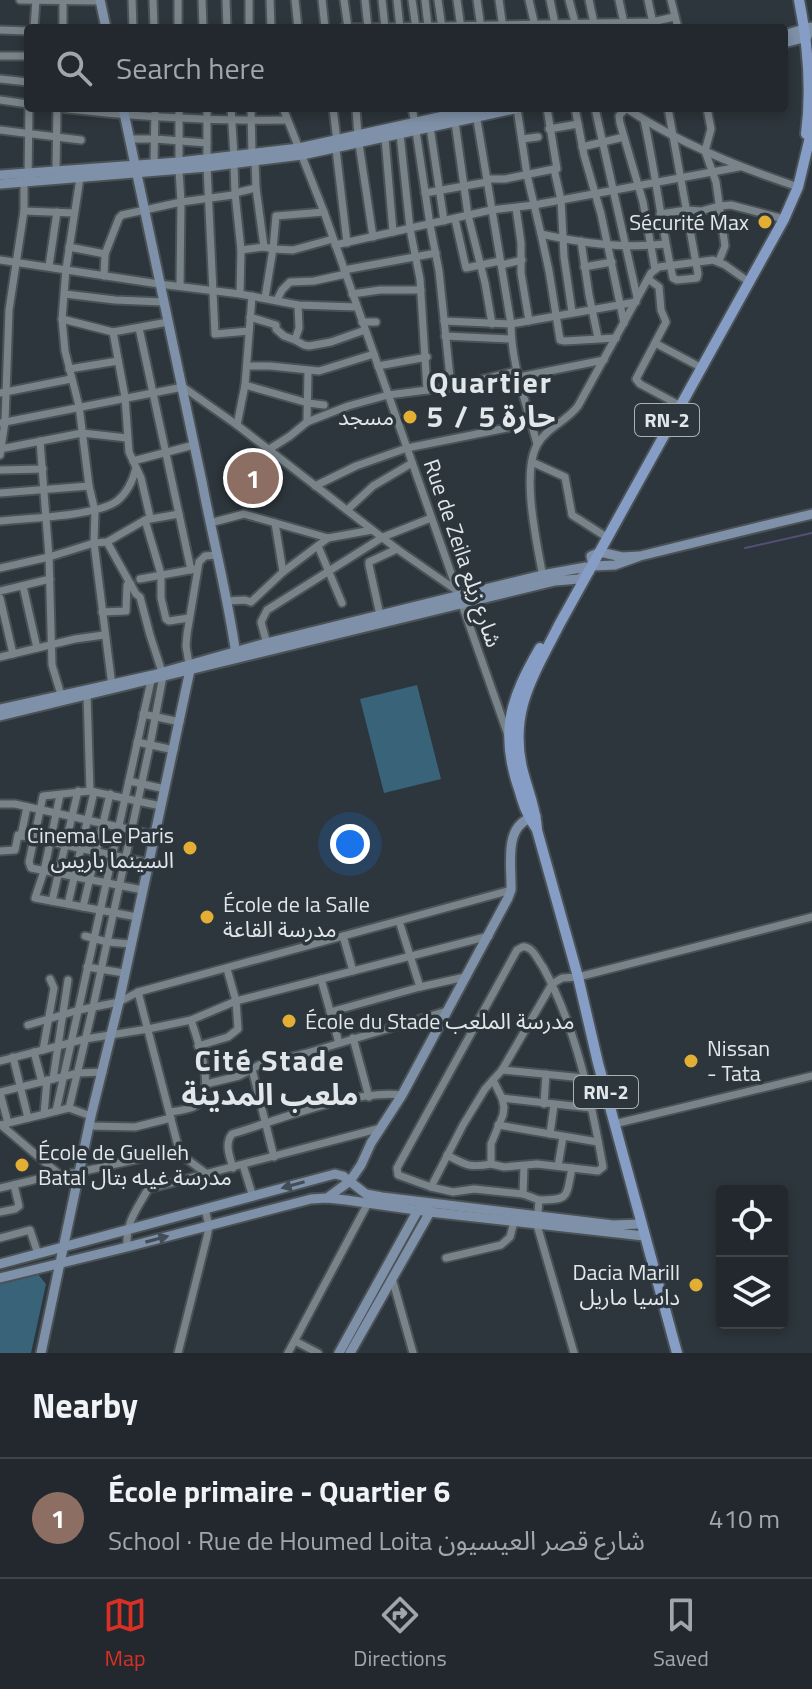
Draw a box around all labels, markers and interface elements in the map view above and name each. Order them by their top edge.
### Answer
search box [24,24,788,112]
text: Search here [116,45,265,91]
icon: search [52,46,96,90]
place label: Sécurité Max [629,205,749,239]
marker: Sécurité Max [756,213,774,231]
district label: Quartier 5 / حارة 5 [426,359,556,439]
place label: مسجد [338,400,394,434]
road number: RN-2 [635,404,699,436]
marker: مسجد [401,408,419,426]
pin: 1 [227,448,279,508]
street label: Rue de Zeila شارع زيلع [415,454,511,652]
place label: Cinema Le Paris السينما باريس [27,818,174,877]
your location [330,824,370,864]
marker: Cinema Le Paris السينما باريس [181,839,199,857]
place label: École de la Salle مدرسة القاعة [223,887,370,946]
marker: École de la Salle مدرسة القاعة [198,908,216,926]
place label: École du Stade مدرسة الملعب [305,1004,575,1038]
marker: École du Stade مدرسة الملعب [280,1012,298,1030]
place label: Nissan - Tata [707,1031,770,1090]
district label: Cité Stade ملعب المدينة [181,1037,359,1117]
marker: Nissan - Tata [682,1052,700,1070]
road number: RN-2 [574,1076,638,1108]
place label: École de Guelleh Batal مدرسة غيله بتال [38,1135,232,1194]
marker: École de Guelleh Batal مدرسة غيله بتال [13,1156,31,1174]
one-way arrow [281,1180,306,1192]
map controls [716,1185,788,1329]
button: locate [716,1185,788,1257]
one-way arrow [146,1232,170,1245]
place label: Dacia Marill داسيا ماريل [572,1255,680,1314]
button: layers [716,1257,788,1329]
marker: Dacia Marill داسيا ماريل [687,1276,705,1294]
text: Nearby [32,1379,138,1431]
text: École primaire - Quartier 6 [108,1468,450,1514]
text: 1 [51,1499,65,1538]
text: 410 m [709,1499,780,1538]
text: School · Rue de Houmed Loita شارع قصر العيسيون [108,1521,645,1560]
tab: Map [103,1593,147,1675]
tab: Directions [353,1593,447,1675]
tab: Saved [653,1593,709,1675]

